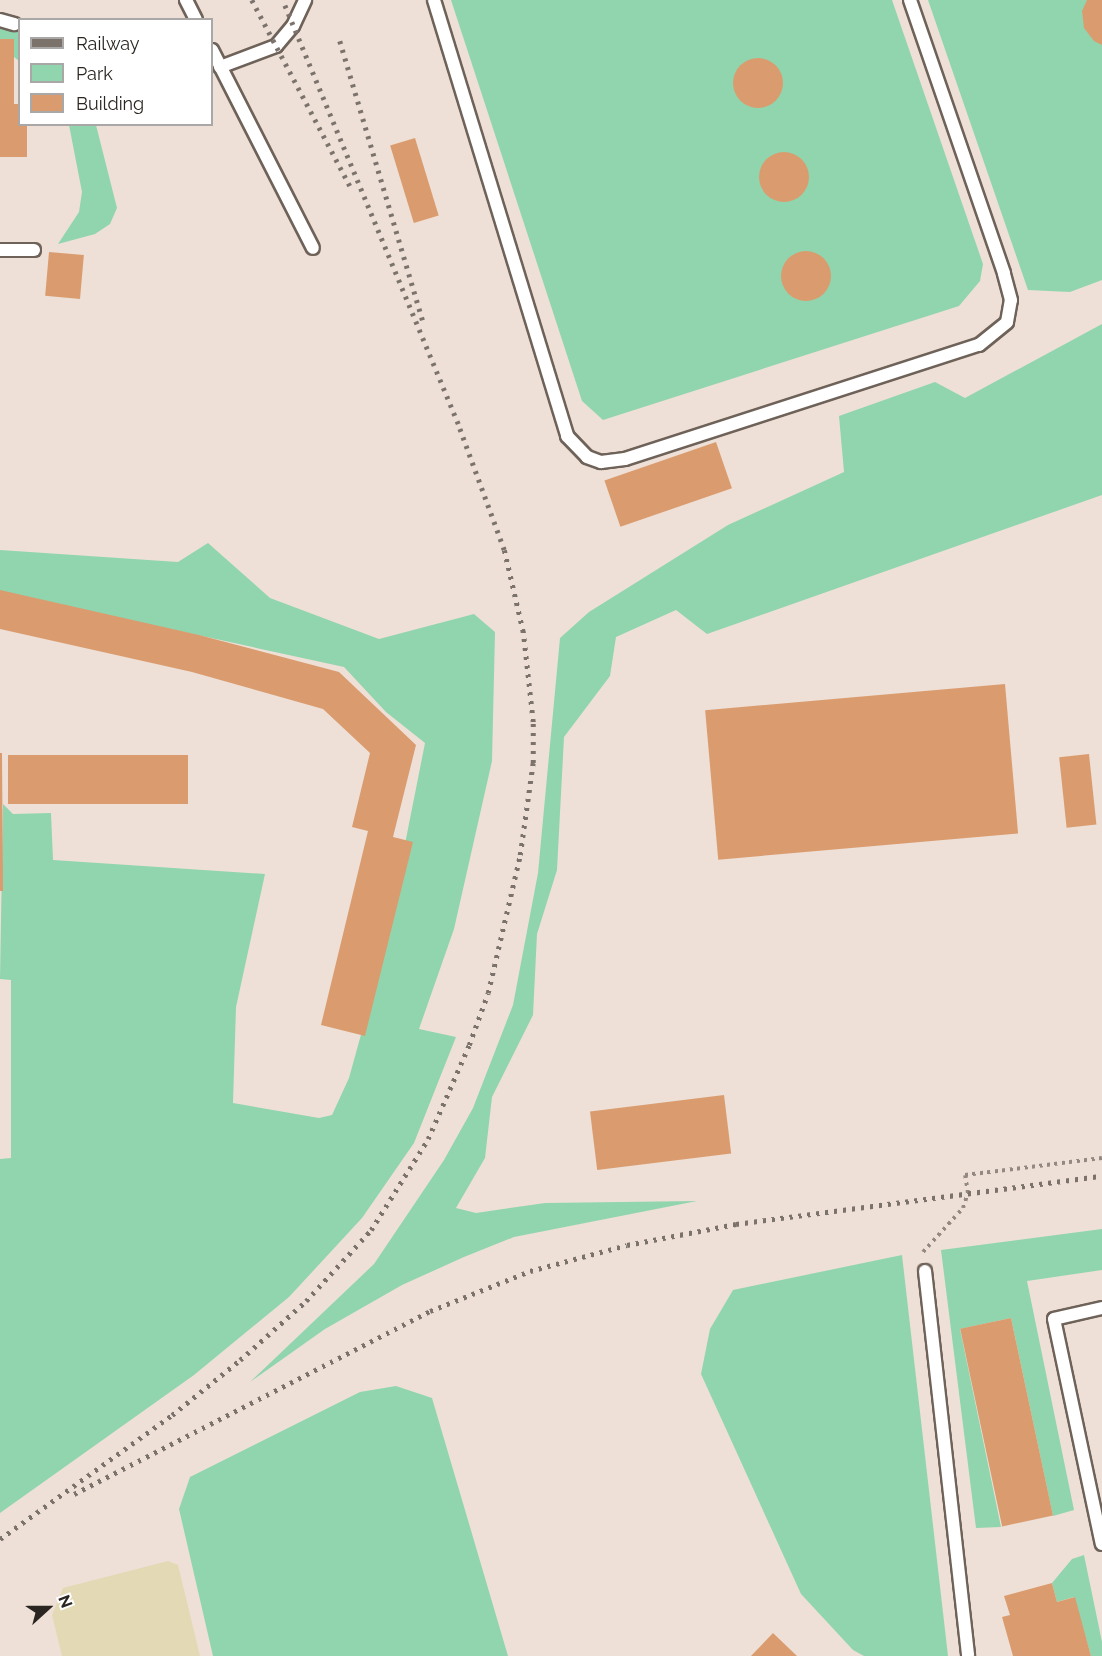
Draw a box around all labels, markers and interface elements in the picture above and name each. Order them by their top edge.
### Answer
legend [18,18,213,126]
text: Railway [76,33,140,54]
text: Park [76,63,113,84]
text: Building [76,93,144,114]
north arrow [18,1578,78,1638]
text: N [54,1592,76,1610]

